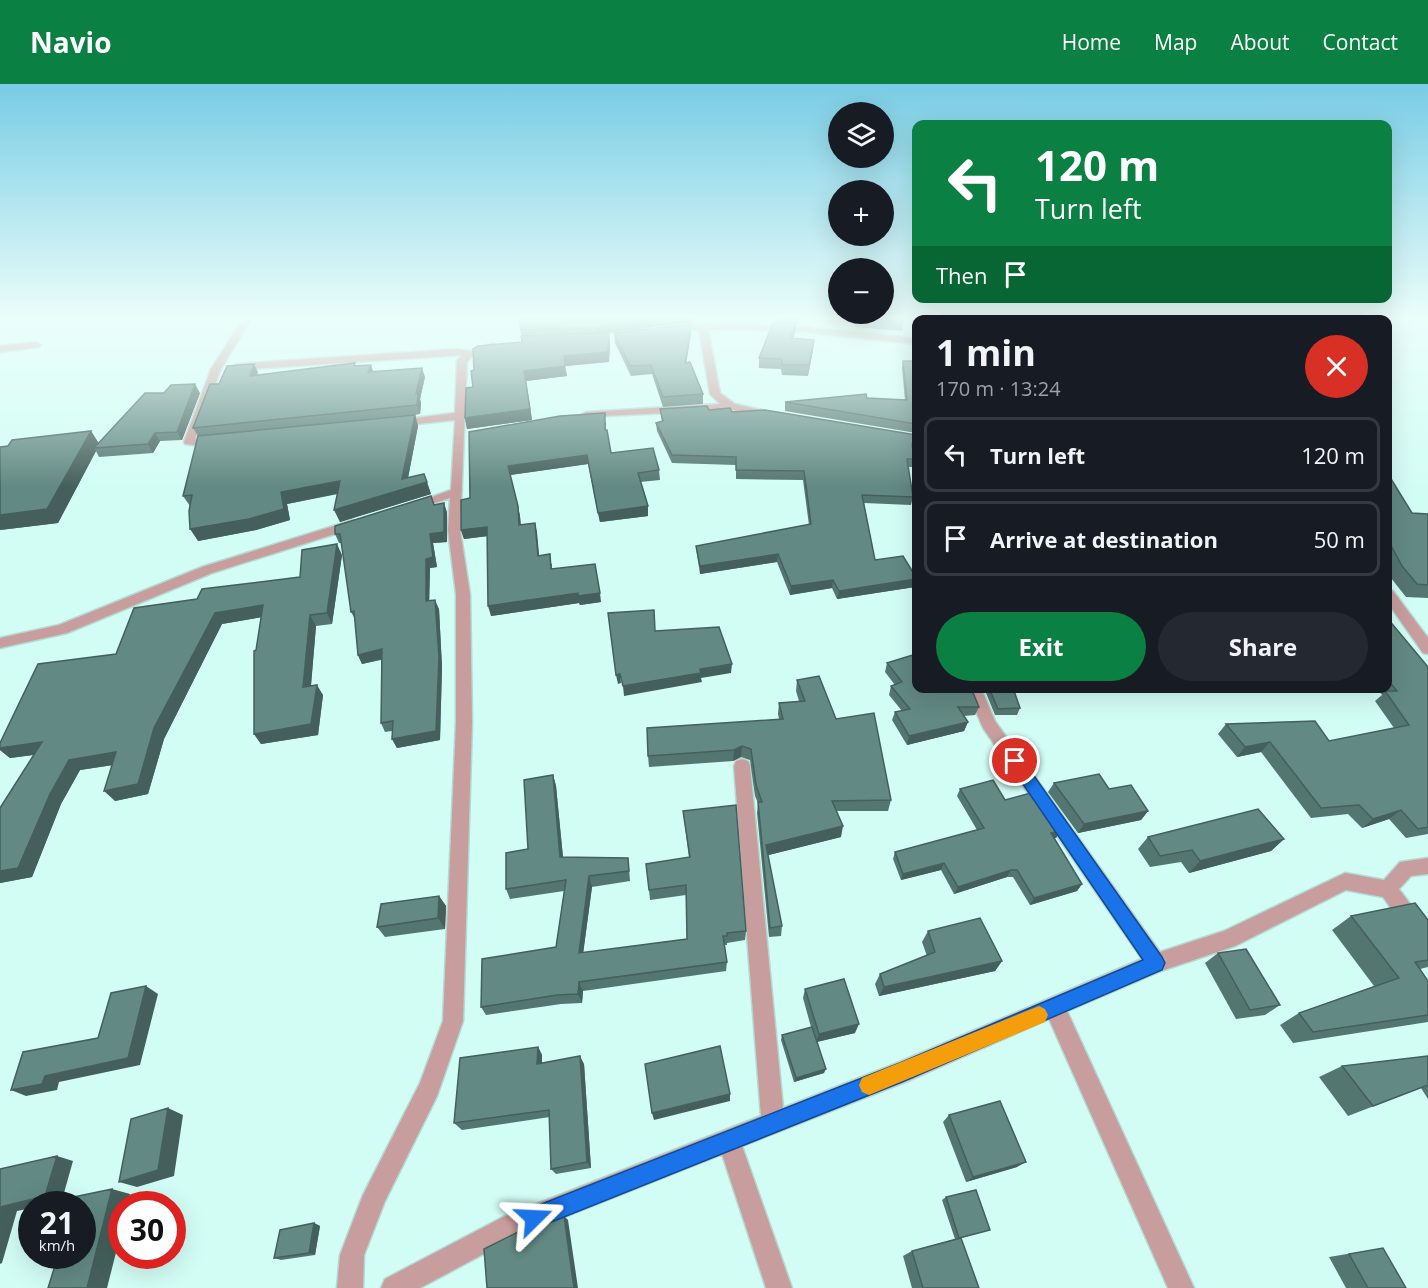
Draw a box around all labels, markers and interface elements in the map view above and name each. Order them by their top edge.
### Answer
text: Navio [30,23,111,61]
text: Home [1062,28,1121,56]
text: Map [1154,28,1197,56]
text: About [1230,28,1290,56]
text: Contact [1323,28,1398,56]
map controls [828,102,894,324]
button: layers [828,102,894,168]
text: 120 m [1035,136,1159,193]
icon: left [936,144,1014,222]
button: + [828,180,894,246]
text: Turn left [1035,190,1142,227]
button: − [828,258,894,324]
icon: arrive [999,258,1032,291]
text: Then [936,260,987,290]
text: 1 min [936,328,1036,377]
button: close [1305,335,1368,398]
text: 170 m · 13:24 [936,375,1061,402]
icon: left [939,438,972,471]
text: Turn left [990,440,1085,470]
text: 120 m [1301,440,1365,470]
icon: arrive [939,522,972,555]
text: Arrive at destination [990,524,1218,554]
text: 50 m [1314,524,1365,554]
button: Exit [936,612,1146,681]
button: Share [1158,612,1368,681]
pin [989,735,1040,786]
icon: arrive [998,744,1031,777]
position arrow [502,1186,566,1250]
speed limit sign: 30 [108,1191,186,1269]
text: 21 [40,1202,74,1243]
text: km/h [39,1235,75,1255]

